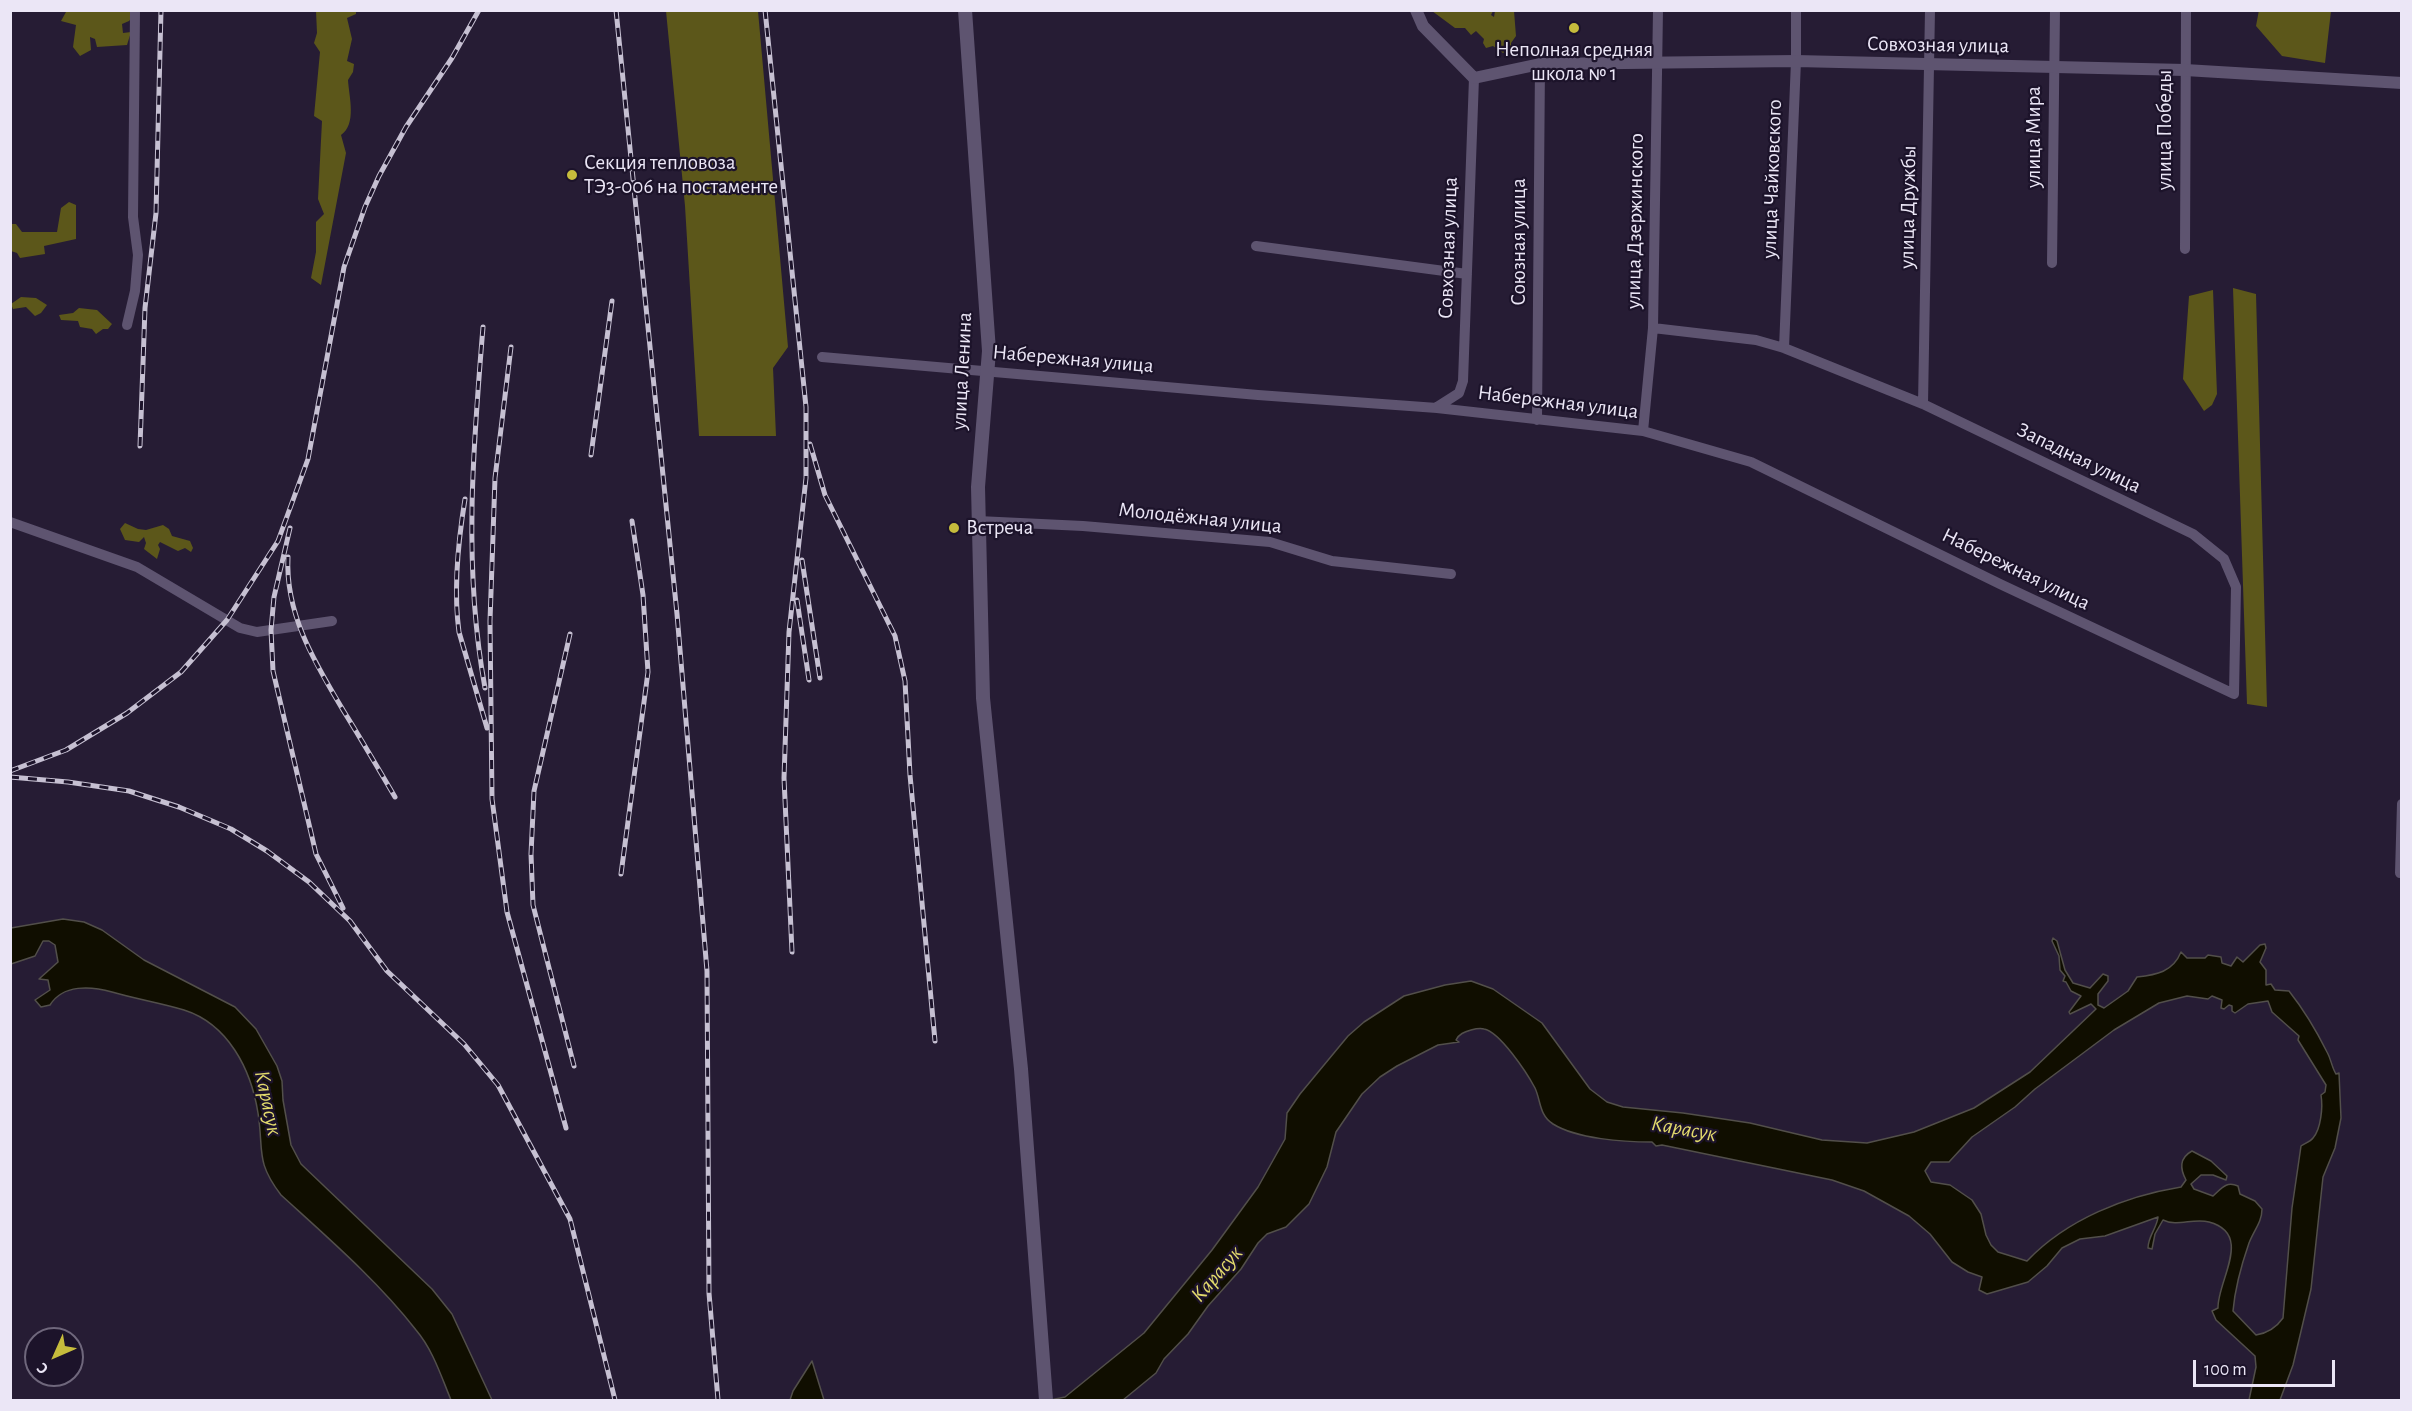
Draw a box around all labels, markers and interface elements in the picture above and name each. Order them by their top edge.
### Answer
marker: Неполная средняя школа № 1 [1567,21,1581,35]
street label: Совхозная улица [1867,31,2009,59]
place label: Неполная средняя школа № 1 [1495,37,1653,87]
street label: улица Победы [2152,70,2178,190]
street label: улица Мира [2021,86,2047,188]
street label: улица Чайковского [1757,99,1787,259]
street label: улица Дзержинского [1621,133,1649,309]
street label: улица Дружбы [1894,145,1922,269]
place label: Секция тепловоза ТЭ3-006 на постаменте [584,150,778,200]
marker: Секция тепловоза ТЭ3-006 на постаменте [565,168,579,182]
street label: Совхозная улица [1433,176,1463,320]
street label: Союзная улица [1506,178,1532,306]
street label: улица Ленина [946,311,978,431]
street label: Набережная улица [991,339,1155,379]
street label: Набережная улица [1476,380,1640,424]
street label: Западная улица [2013,417,2145,499]
street label: Молодёжная улица [1117,497,1283,539]
place label: Встреча [966,515,1033,541]
marker: Встреча [947,521,961,535]
street label: Набережная улица [1938,522,2094,616]
water label: Карасук [248,1068,288,1138]
water label: Карасук [1649,1110,1719,1148]
water label: Карасук [1185,1240,1249,1308]
north arrow [24,1327,84,1387]
scale bar [2196,1348,2338,1386]
text: С [34,1360,51,1377]
text: 100 m [2204,1361,2247,1379]

